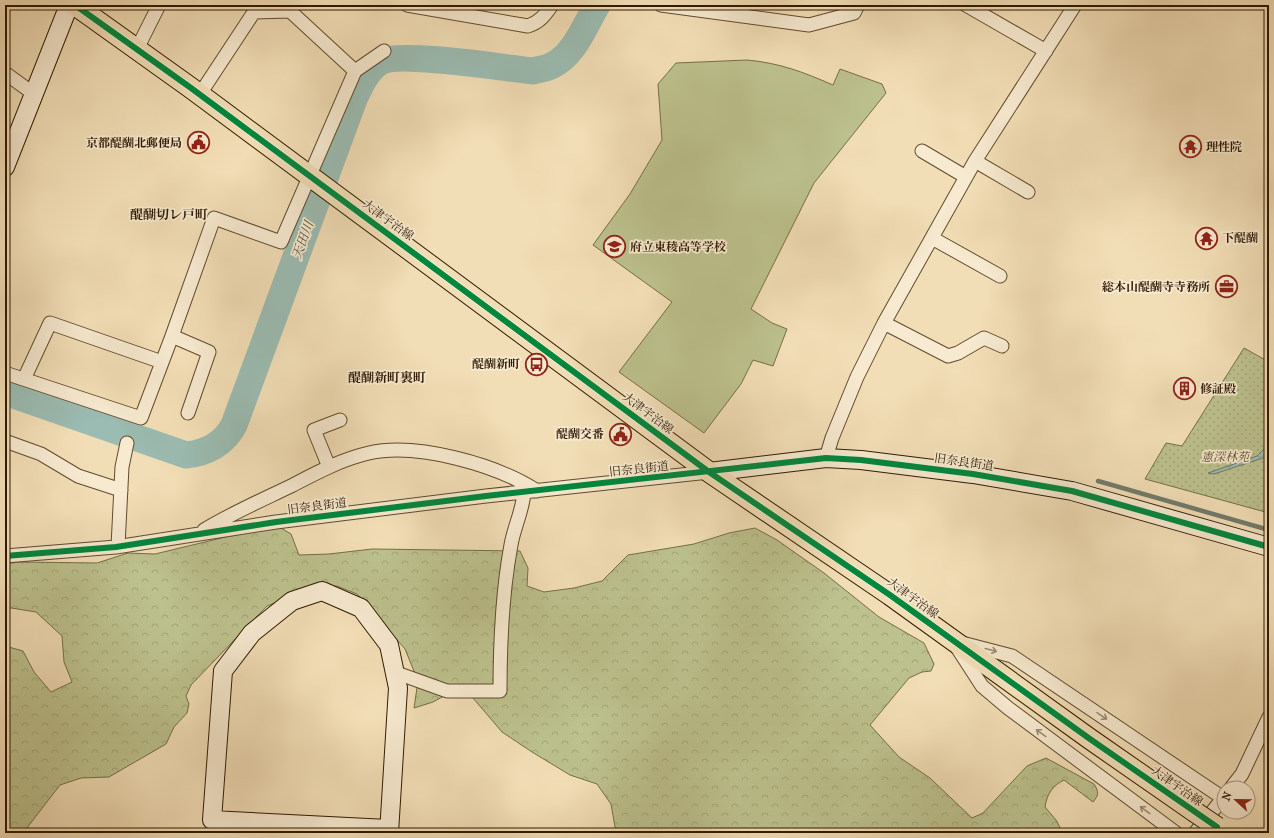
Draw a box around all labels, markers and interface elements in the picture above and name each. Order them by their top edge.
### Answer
public building icon: 京都醍醐北郵便局 [185,130,211,156]
temple icon: 理性院 [1178,134,1204,160]
place label: 京都醍醐北郵便局 [86,136,182,150]
place label: 理性院 [1206,140,1242,154]
street label: 大津宇治線 [360,197,416,243]
district label: 醍醐切レ戸町 [130,207,208,222]
water label: 天田川 [289,217,317,261]
temple icon: 下醍醐 [1194,225,1220,251]
place label: 下醍醐 [1222,231,1258,245]
school or university icon: 府立東稜高等学校 [602,234,628,260]
place label: 府立東稜高等学校 [630,240,726,254]
office icon: 総本山醍醐寺寺務所 [1213,274,1239,300]
place label: 総本山醍醐寺寺務所 [1102,280,1210,294]
bus stop icon: 醍醐新町 [523,351,549,377]
place label: 醍醐新町 [472,357,520,371]
district label: 醍醐新町裏町 [348,370,426,385]
building icon: 修証殿 [1172,376,1198,402]
place label: 修証殿 [1200,382,1236,396]
street label: 大津宇治線 [620,389,676,437]
public building icon: 醍醐交番 [607,421,633,447]
place label: 醍醐交番 [556,427,604,441]
park label: 憲深林苑 [1201,450,1251,464]
street label: 旧奈良街道 [933,451,995,473]
street label: 旧奈良街道 [608,459,670,479]
street label: 旧奈良街道 [286,495,348,517]
street label: 大津宇治線 [885,575,941,621]
one-way arrow [984,647,997,654]
one-way arrow [1096,712,1107,720]
one-way arrow [1035,728,1046,737]
street label: 大津宇治線 [1148,763,1206,809]
north arrow [1216,780,1256,820]
text: N [1220,790,1235,803]
one-way arrow [1140,806,1151,814]

